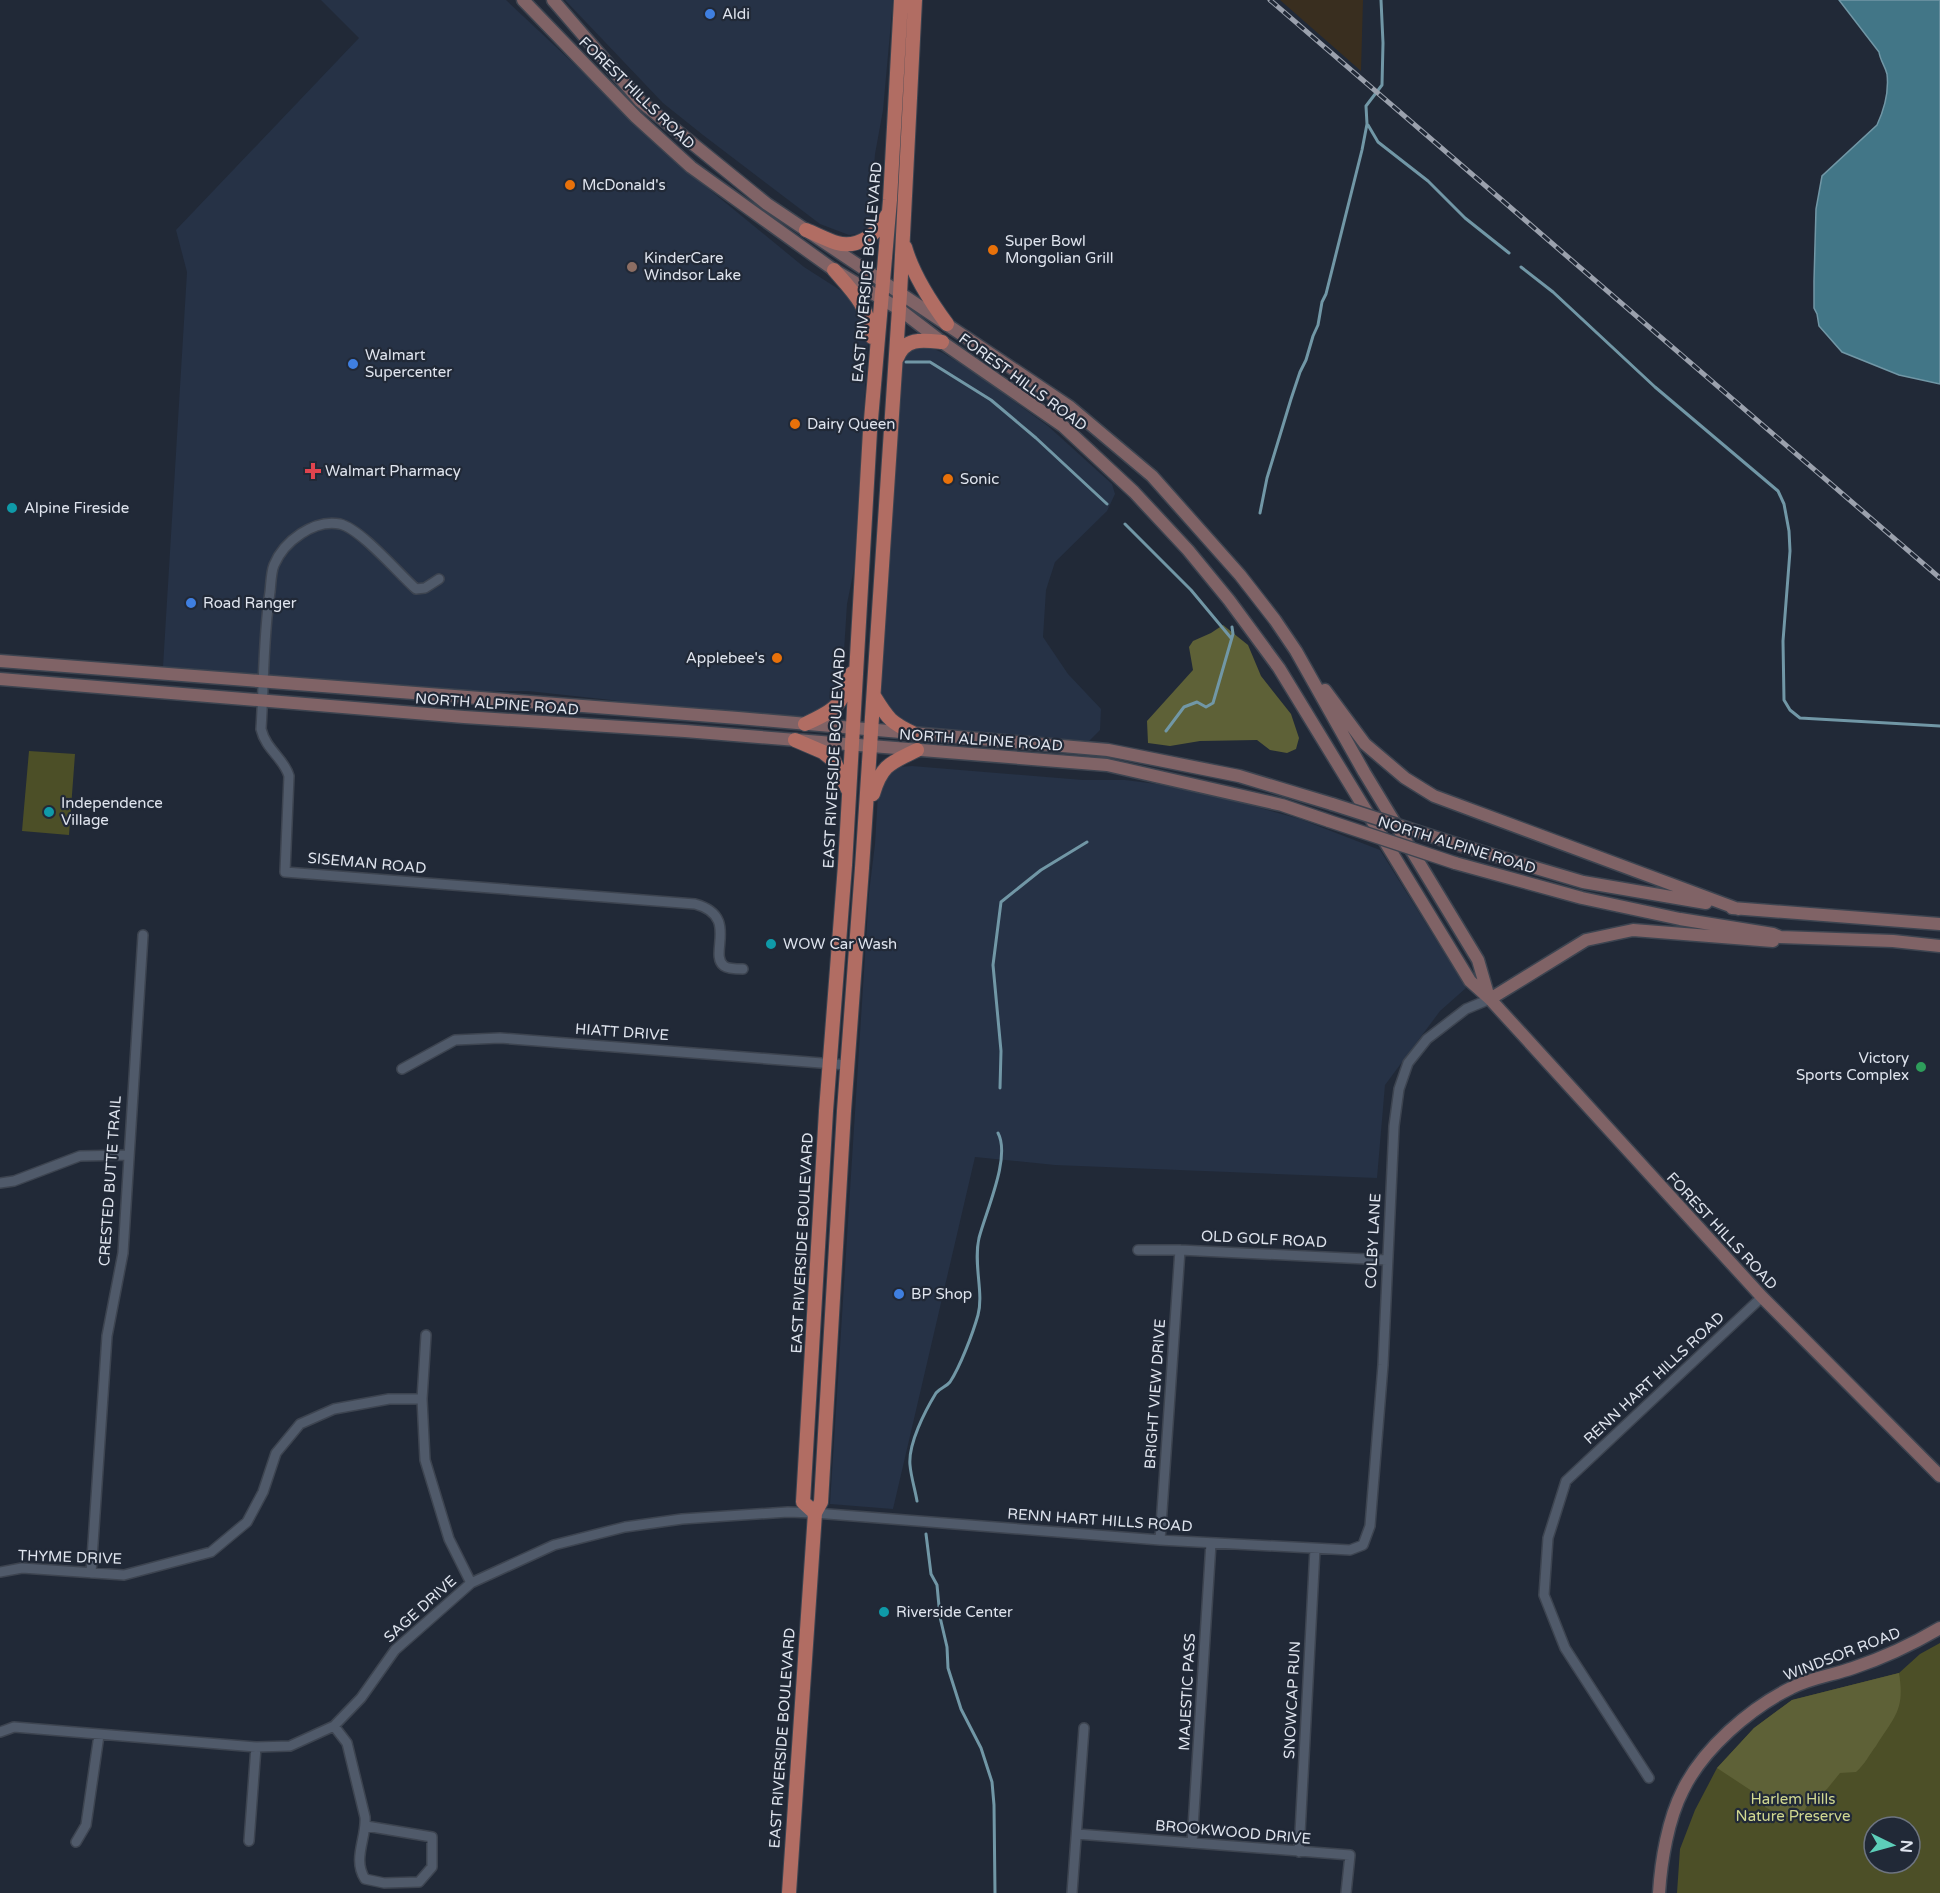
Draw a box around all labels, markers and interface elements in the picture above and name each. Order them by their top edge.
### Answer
place label: Aldi [722,5,750,23]
marker: Aldi [703,7,717,21]
street label: FOREST HILLS ROAD [575,33,699,153]
street label: EAST RIVERSIDE BOULEVARD [848,161,886,383]
place label: McDonald's [582,176,666,194]
marker: McDonald's [563,178,577,192]
place label: Super Bowl Mongolian Grill [1005,232,1113,267]
marker: Super Bowl Mongolian Grill [986,243,1000,257]
place label: KinderCare Windsor Lake [644,249,741,284]
marker: KinderCare Windsor Lake [625,260,639,274]
street label: FOREST HILLS ROAD [955,329,1091,435]
place label: Walmart Supercenter [365,346,452,381]
marker: Walmart Supercenter [346,357,360,371]
place label: Dairy Queen [807,415,895,433]
marker: Dairy Queen [788,417,802,431]
place label: Walmart Pharmacy [325,462,461,480]
marker: Walmart Pharmacy [306,464,320,478]
place label: Sonic [960,470,999,488]
marker: Sonic [941,472,955,486]
place label: Alpine Fireside [24,499,129,517]
marker: Alpine Fireside [5,501,19,515]
place label: Road Ranger [203,594,297,612]
marker: Road Ranger [184,596,198,610]
street label: EAST RIVERSIDE BOULEVARD [819,647,849,869]
place label: Applebee's [686,649,765,667]
marker: Applebee's [770,651,784,665]
street label: NORTH ALPINE ROAD [415,689,579,719]
street label: NORTH ALPINE ROAD [899,725,1063,755]
place label: Independence Village [61,794,163,829]
marker: Independence Village [42,805,56,819]
street label: NORTH ALPINE ROAD [1376,812,1538,878]
street label: SISEMAN ROAD [307,849,427,877]
place label: WOW Car Wash [783,935,897,953]
marker: WOW Car Wash [764,937,778,951]
street label: HIATT DRIVE [574,1020,670,1044]
place label: Victory Sports Complex [1796,1049,1909,1084]
marker: Victory Sports Complex [1914,1060,1928,1074]
street label: CRESTED BUTTE TRAIL [95,1095,125,1267]
street label: EAST RIVERSIDE BOULEVARD [787,1132,817,1354]
street label: FOREST HILLS ROAD [1663,1169,1781,1293]
street label: COLBY LANE [1362,1193,1384,1289]
street label: OLD GOLF ROAD [1200,1227,1328,1251]
place label: BP Shop [911,1285,972,1303]
marker: BP Shop [892,1287,906,1301]
street label: RENN HART HILLS ROAD [1580,1308,1728,1448]
street label: BRIGHT VIEW DRIVE [1141,1318,1169,1470]
street label: RENN HART HILLS ROAD [1007,1505,1193,1535]
street label: THYME DRIVE [18,1546,122,1568]
street label: SAGE DRIVE [380,1572,460,1646]
place label: Riverside Center [896,1603,1013,1621]
marker: Riverside Center [877,1605,891,1619]
street label: WINDSOR ROAD [1781,1623,1903,1685]
street label: EAST RIVERSIDE BOULEVARD [765,1627,799,1849]
street label: MAJESTIC PASS [1175,1633,1199,1751]
street label: SNOWCAP RUN [1280,1640,1304,1760]
park label: Harlem Hills Nature Preserve [1736,1790,1850,1825]
north arrow [1862,1815,1922,1875]
street label: BROOKWOOD DRIVE [1154,1816,1312,1848]
text: N [1895,1839,1916,1853]

